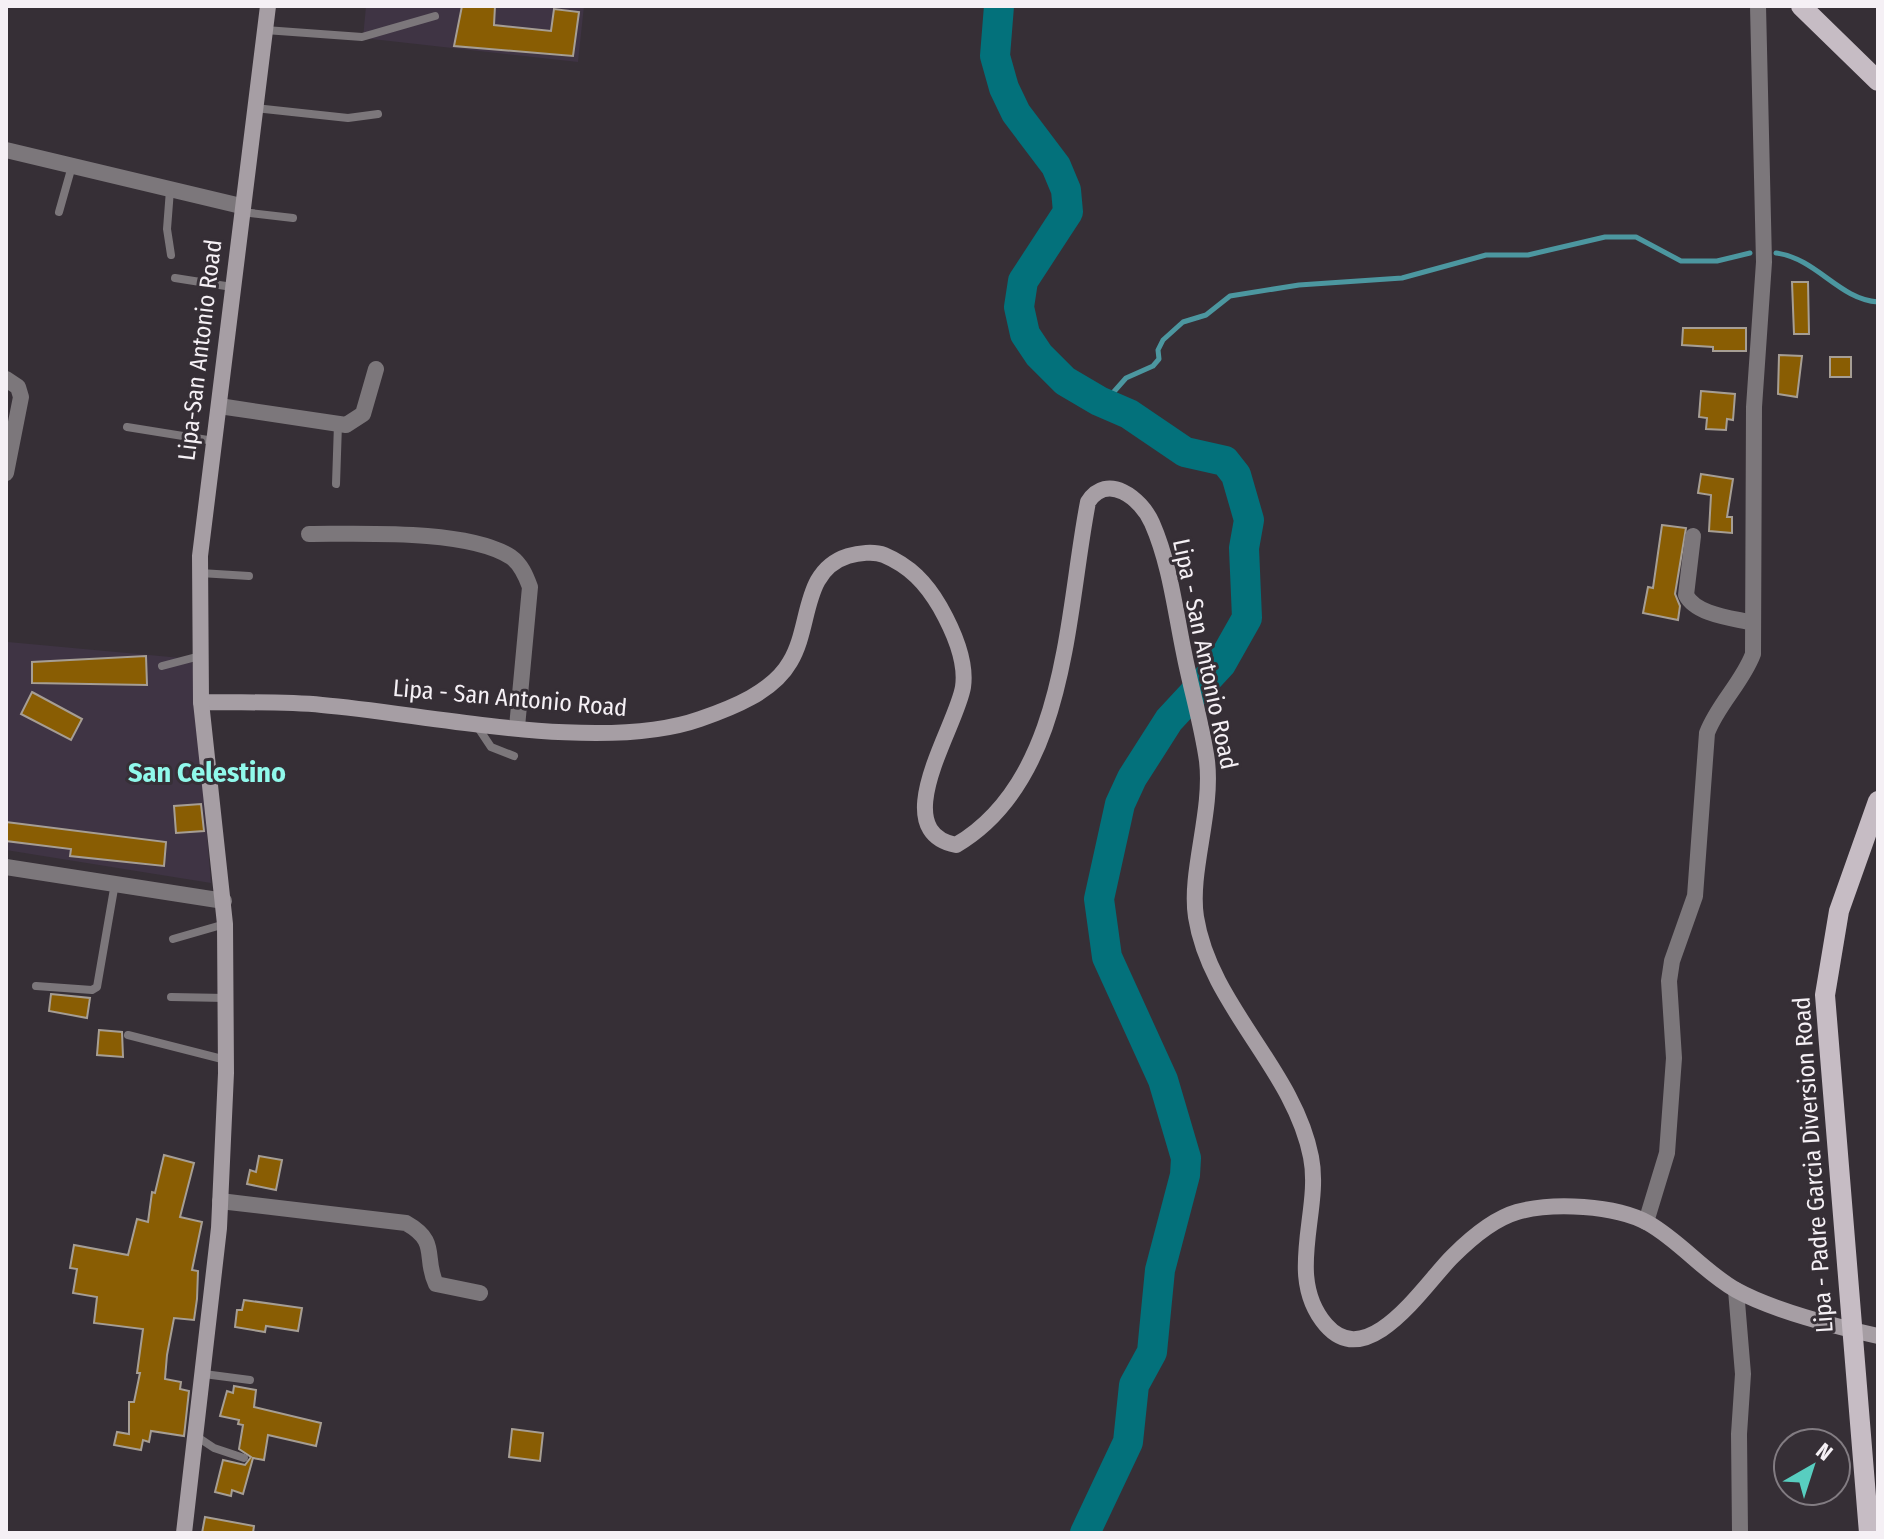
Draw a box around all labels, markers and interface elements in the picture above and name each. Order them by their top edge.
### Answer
street label: Lipa-San Antonio Road [173,238,227,462]
street label: Lipa - San Antonio Road [1167,536,1243,772]
street label: Lipa - San Antonio Road [392,674,628,722]
district label: San Celestino [128,756,286,789]
street label: Lipa - Padre Garcia Diversion Road [1787,996,1839,1334]
north arrow [1772,1427,1852,1507]
text: N [1811,1437,1838,1466]

